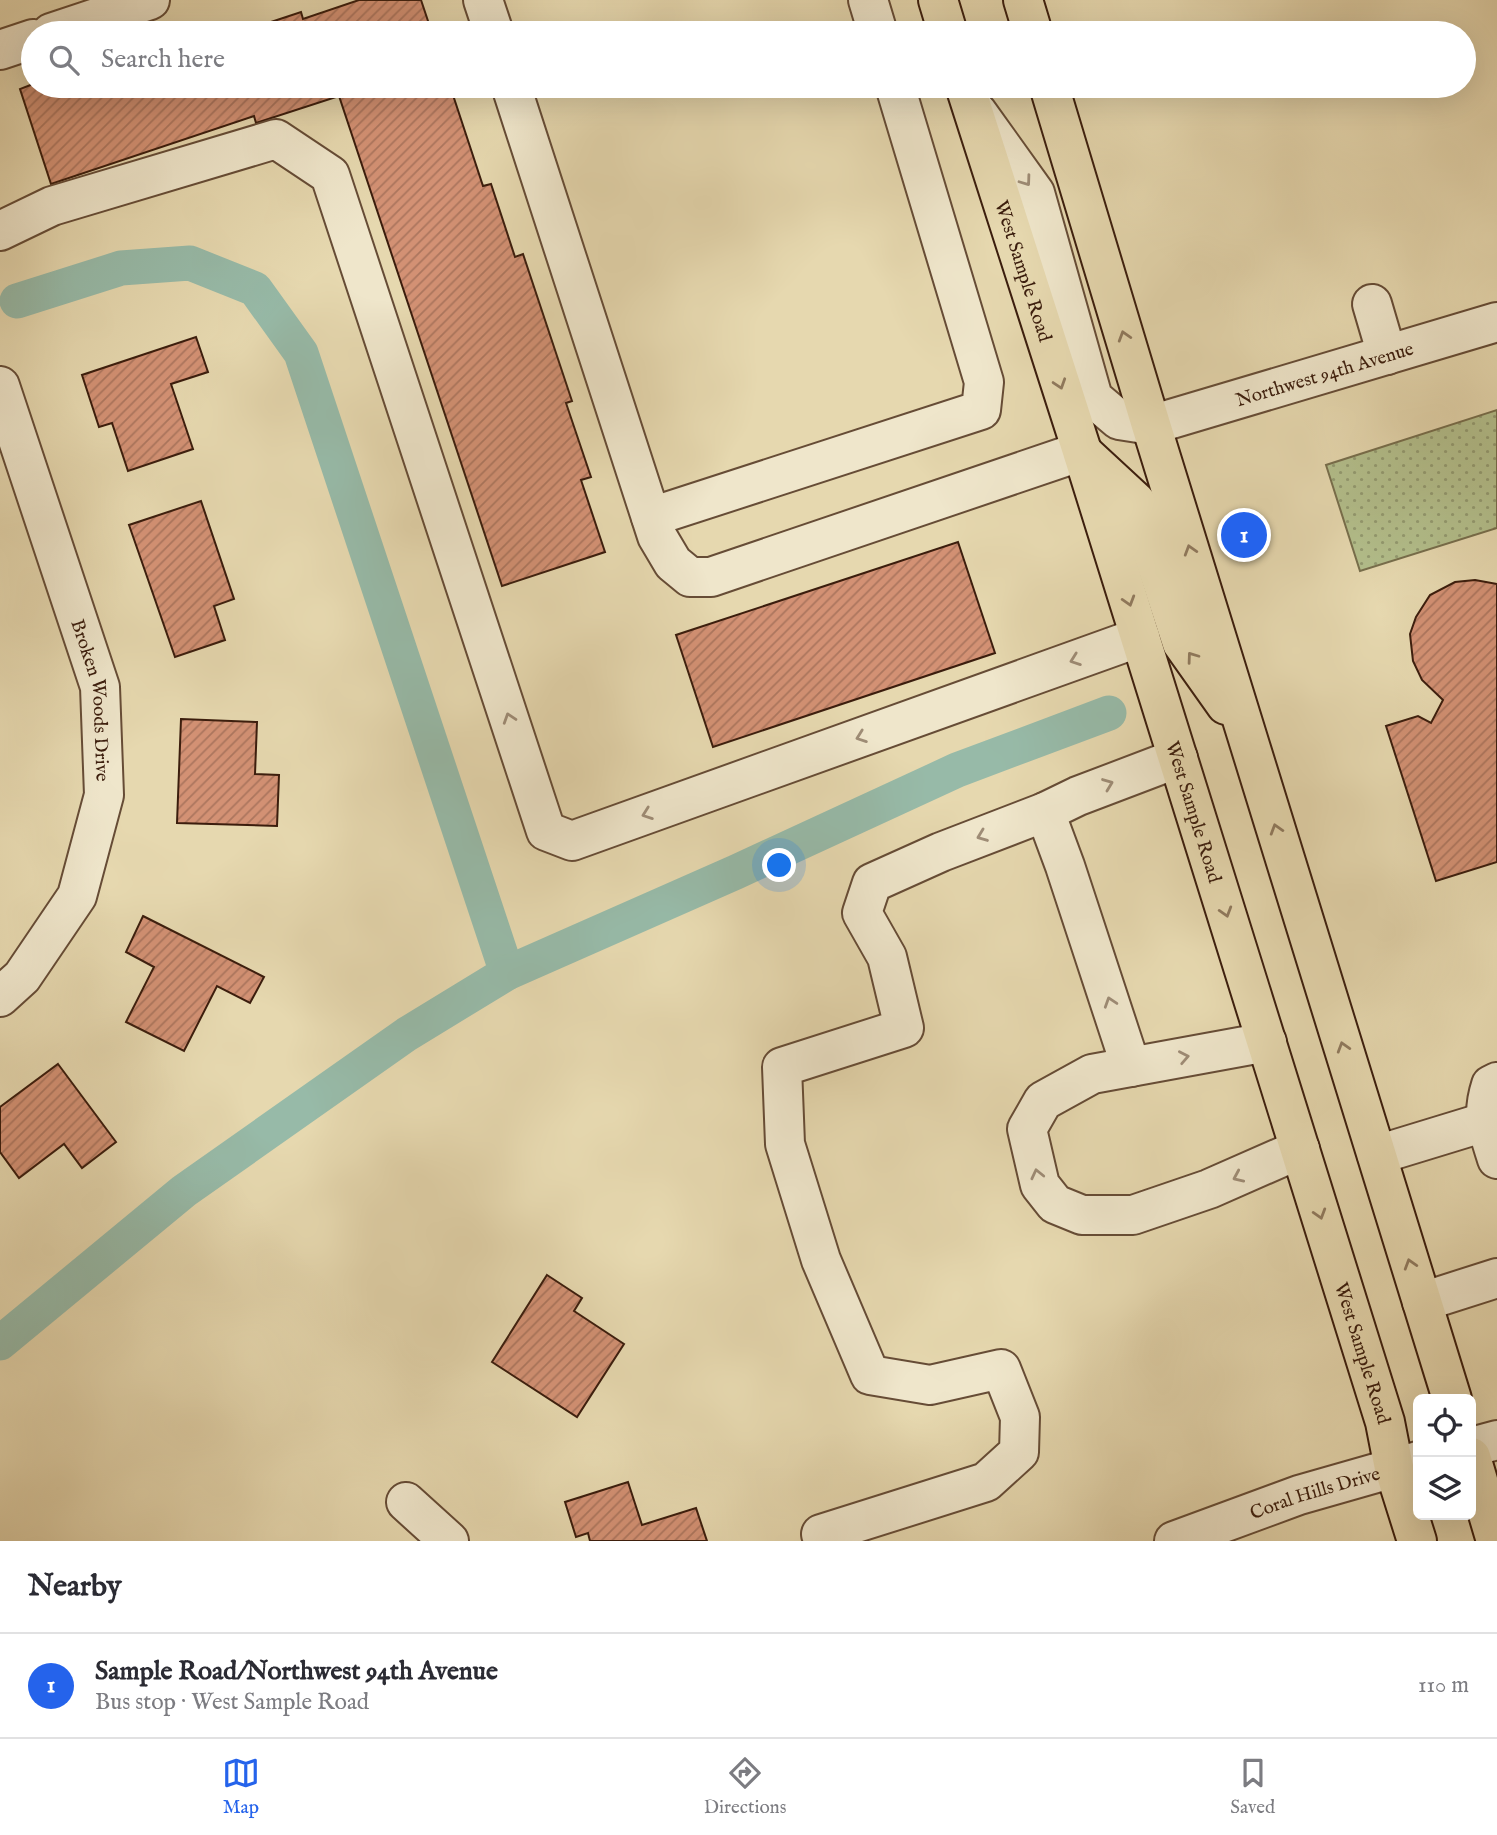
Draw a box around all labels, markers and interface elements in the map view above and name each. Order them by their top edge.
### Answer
search box [21,21,1476,98]
icon: search [45,41,83,79]
text: Search here [101,43,225,76]
one-way arrow [1018,173,1030,186]
street label: West Sample Road [988,198,1056,346]
one-way arrow [1118,330,1133,342]
street label: Northwest 94th Avenue [1233,337,1417,413]
one-way arrow [1052,378,1067,390]
pin: 1 [1221,509,1267,561]
one-way arrow [1183,545,1198,557]
one-way arrow [1120,595,1135,607]
street label: Broken Woods Drive [64,616,114,782]
one-way arrow [1070,652,1082,666]
one-way arrow [1188,652,1200,665]
one-way arrow [502,712,517,724]
one-way arrow [856,729,868,743]
street label: West Sample Road [1159,738,1226,887]
one-way arrow [1101,779,1113,793]
one-way arrow [642,806,654,820]
one-way arrow [1269,824,1284,836]
one-way arrow [976,828,988,842]
your location [762,848,796,882]
one-way arrow [1218,905,1232,918]
one-way arrow [1103,997,1118,1009]
one-way arrow [1337,1041,1351,1053]
one-way arrow [1178,1051,1190,1066]
one-way arrow [1031,1168,1045,1180]
one-way arrow [1233,1169,1245,1183]
one-way arrow [1312,1208,1327,1220]
one-way arrow [1403,1258,1418,1270]
street label: West Sample Road [1328,1280,1395,1428]
map controls [1413,1394,1476,1520]
button: locate [1413,1394,1476,1457]
button: layers [1413,1457,1476,1520]
street label: Coral Hills Drive [1247,1462,1383,1526]
text: Nearby [28,1568,121,1606]
text: Sample Road/Northwest 94th Avenue [95,1655,498,1688]
text: 1 [47,1671,55,1700]
text: 110 m [1418,1671,1469,1700]
text: Bus stop · West Sample Road [95,1688,369,1717]
tab: Map [222,1754,260,1820]
tab: Directions [704,1754,786,1820]
tab: Saved [1230,1754,1275,1820]

